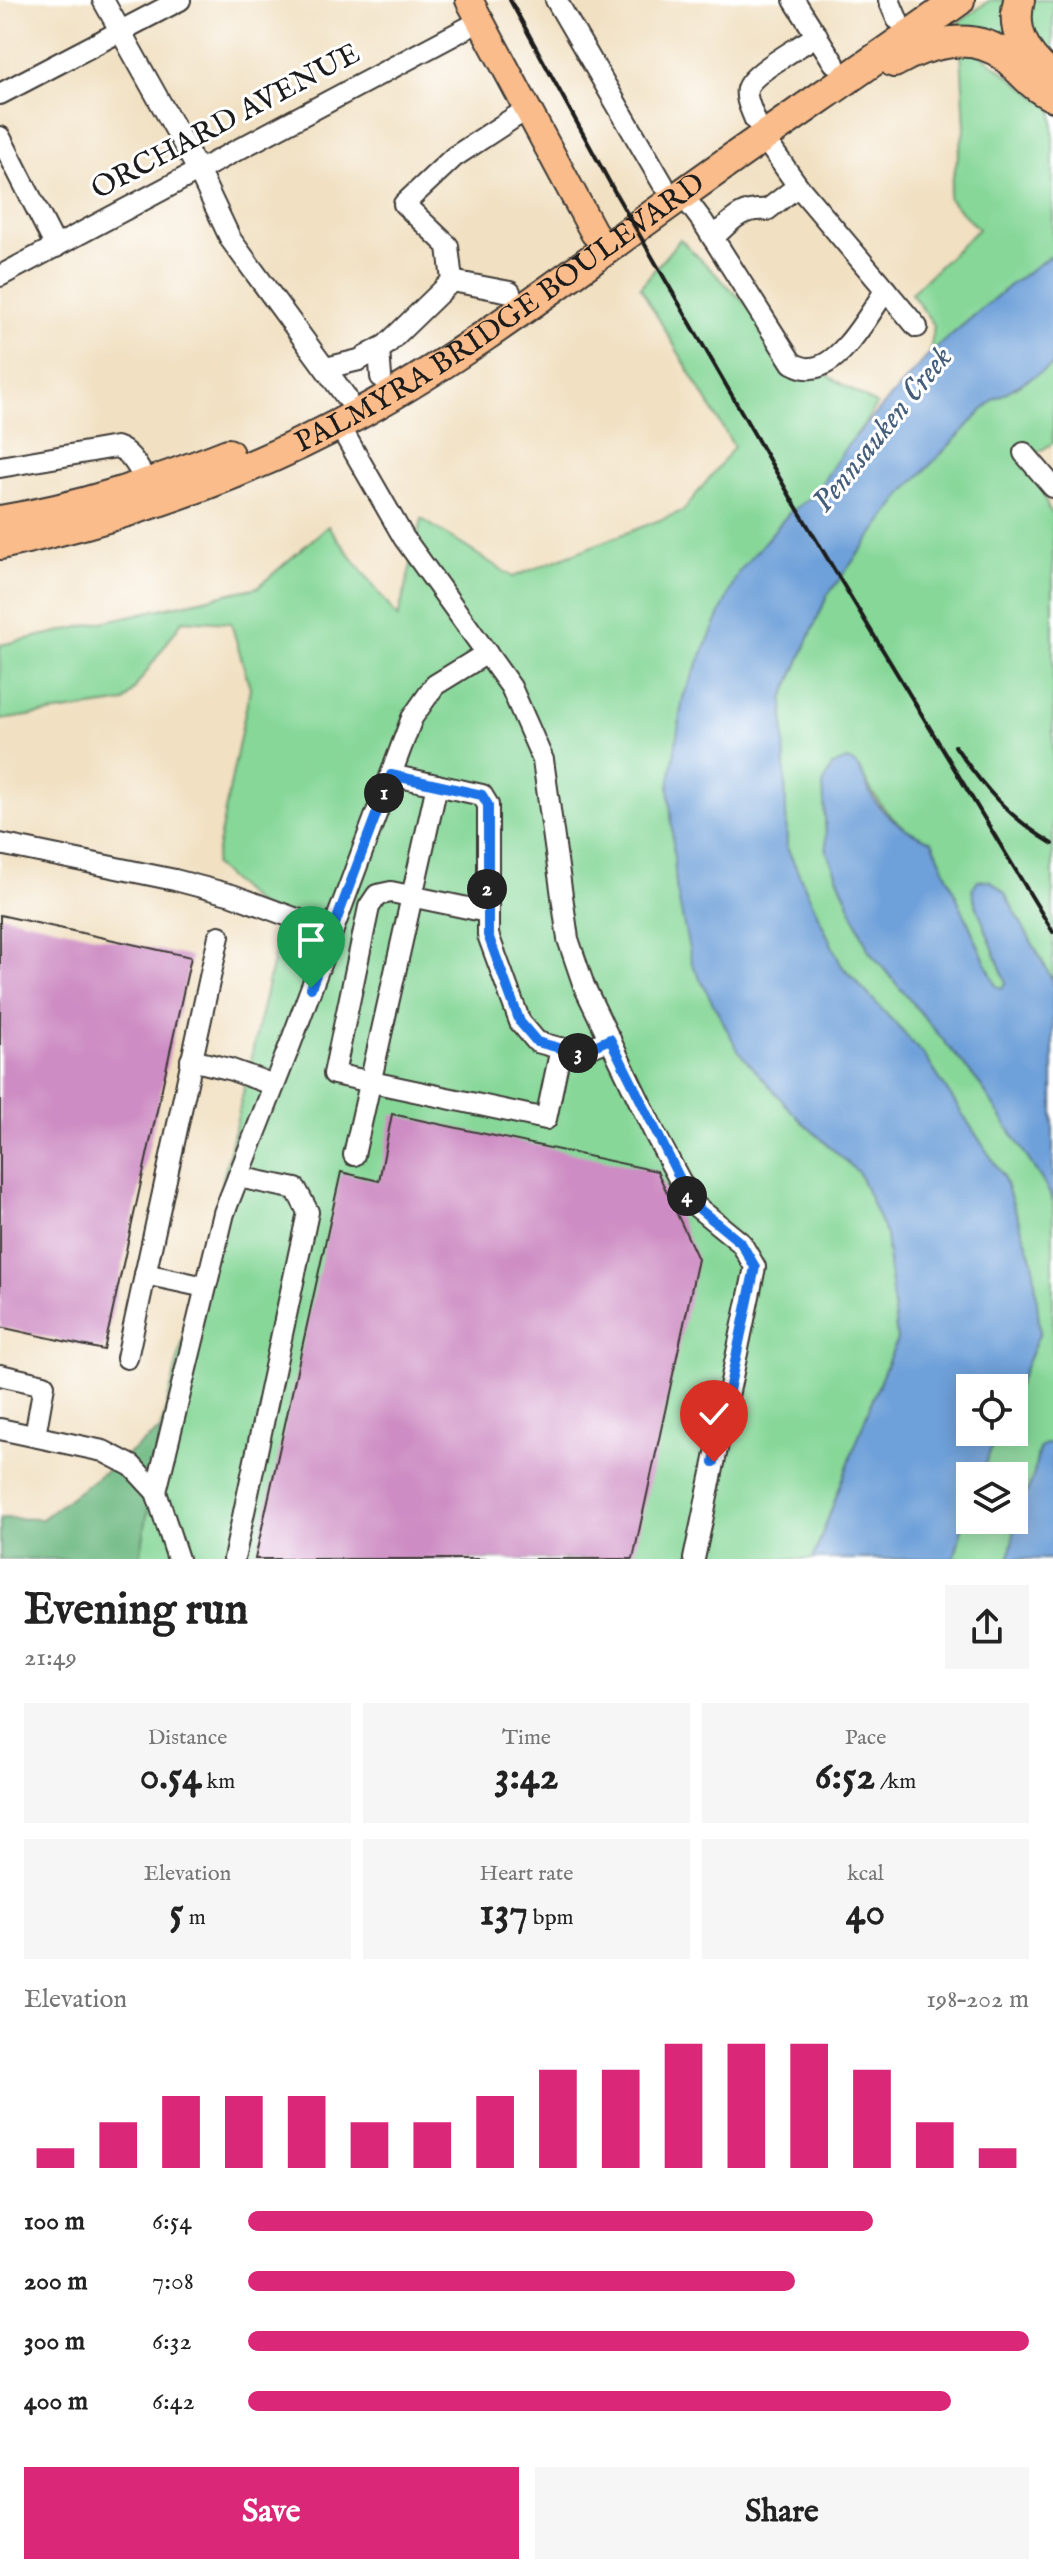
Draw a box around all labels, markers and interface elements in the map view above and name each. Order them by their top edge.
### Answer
street label: ORCHARD AVENUE [85,35,367,209]
street label: PALMYRA BRIDGE BOULEVARD [289,165,713,462]
water label: Pennsauken Creek [804,338,963,521]
pin: 1 [364,773,404,813]
text: 1 [380,779,388,807]
pin: 2 [467,869,507,909]
text: 2 [482,875,492,903]
pin [277,906,345,988]
icon: arrive [289,918,333,962]
pin: 3 [558,1033,598,1073]
text: 3 [574,1039,582,1067]
pin: 4 [667,1176,707,1216]
text: 4 [682,1182,692,1210]
map controls [956,1374,1028,1534]
button: locate [956,1374,1028,1446]
pin [680,1380,748,1462]
icon: check [692,1392,736,1436]
button: layers [956,1462,1028,1534]
text: Evening run [24,1583,248,1639]
button: share [945,1585,1029,1669]
text: 21:49 [24,1641,77,1674]
text: Distance [148,1724,227,1752]
text: Time [502,1724,551,1752]
text: Pace [845,1724,886,1752]
text: 0.54 [140,1752,202,1803]
text: 3:42 [495,1752,558,1803]
text: 6:52 [815,1752,875,1803]
text: km [202,1768,235,1796]
text: /km [875,1768,916,1796]
text: Elevation [144,1860,231,1888]
text: Heart rate [480,1860,573,1888]
text: kcal [847,1860,884,1888]
text: 5 [169,1888,184,1939]
text: 137 [480,1888,528,1939]
text: 40 [846,1888,885,1939]
text: m [184,1904,206,1932]
text: bpm [528,1904,573,1932]
text: Elevation [24,1983,127,2016]
text: 198–202 m [926,1983,1029,2016]
text: 100 m [24,2205,85,2238]
text: 6:54 [152,2205,192,2238]
text: 200 m [24,2265,88,2298]
text: 7:08 [152,2265,194,2298]
text: 300 m [24,2325,85,2358]
text: 6:32 [152,2325,192,2358]
text: 400 m [24,2385,88,2418]
text: 6:42 [152,2385,195,2418]
button: Save [24,2467,519,2559]
button: Share [535,2467,1029,2559]

